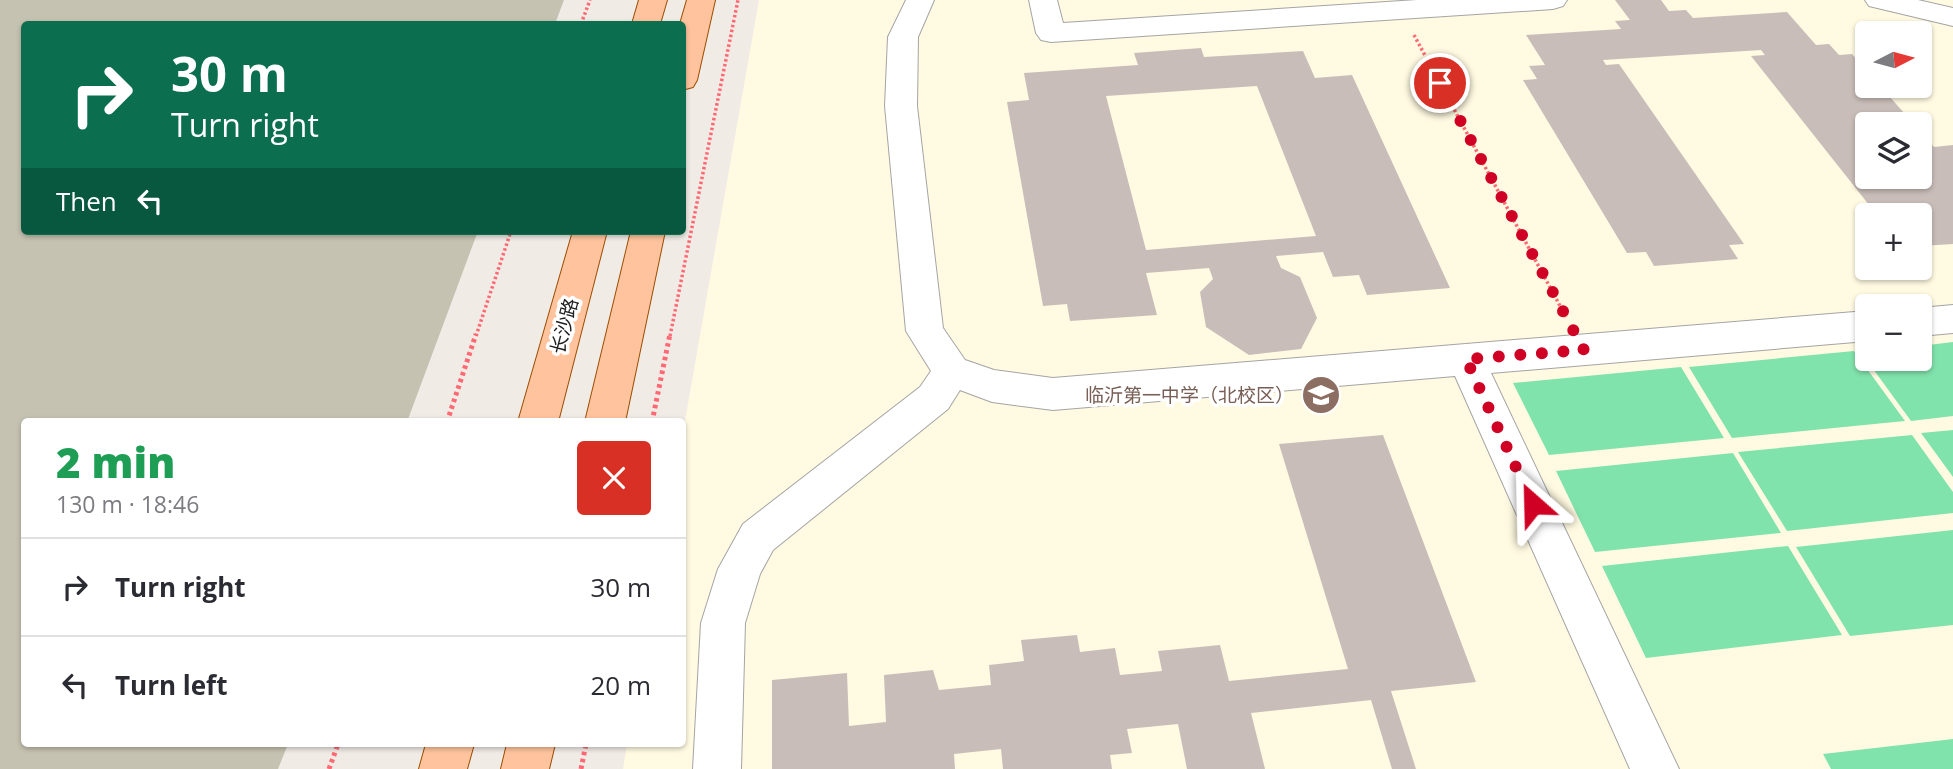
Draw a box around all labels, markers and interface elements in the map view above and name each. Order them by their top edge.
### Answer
north arrow [1855,21,1932,98]
map controls [1855,21,1932,371]
text: 30 m [171,40,288,106]
icon: right [56,49,147,140]
pin [1410,53,1470,113]
icon: arrive [1421,64,1459,102]
text: Turn right [171,103,319,146]
button: layers [1855,112,1932,189]
icon: left [131,182,169,220]
text: Then [56,183,117,219]
button: + [1855,203,1932,280]
button: − [1855,294,1932,371]
street label: 长沙路 [544,295,584,357]
school or university icon: 临沂第一中学（北校区） [1300,374,1342,416]
place label: 临沂第一中学（北校区） [1085,382,1294,408]
text: 2 min [56,433,175,490]
button: close [577,441,651,515]
position arrow [1496,467,1570,541]
text: 130 m · 18:46 [56,488,199,520]
icon: right [56,568,94,606]
text: Turn right [115,569,246,605]
text: 30 m [590,569,651,605]
icon: left [56,666,94,704]
text: Turn left [115,667,227,703]
text: 20 m [590,667,651,703]

